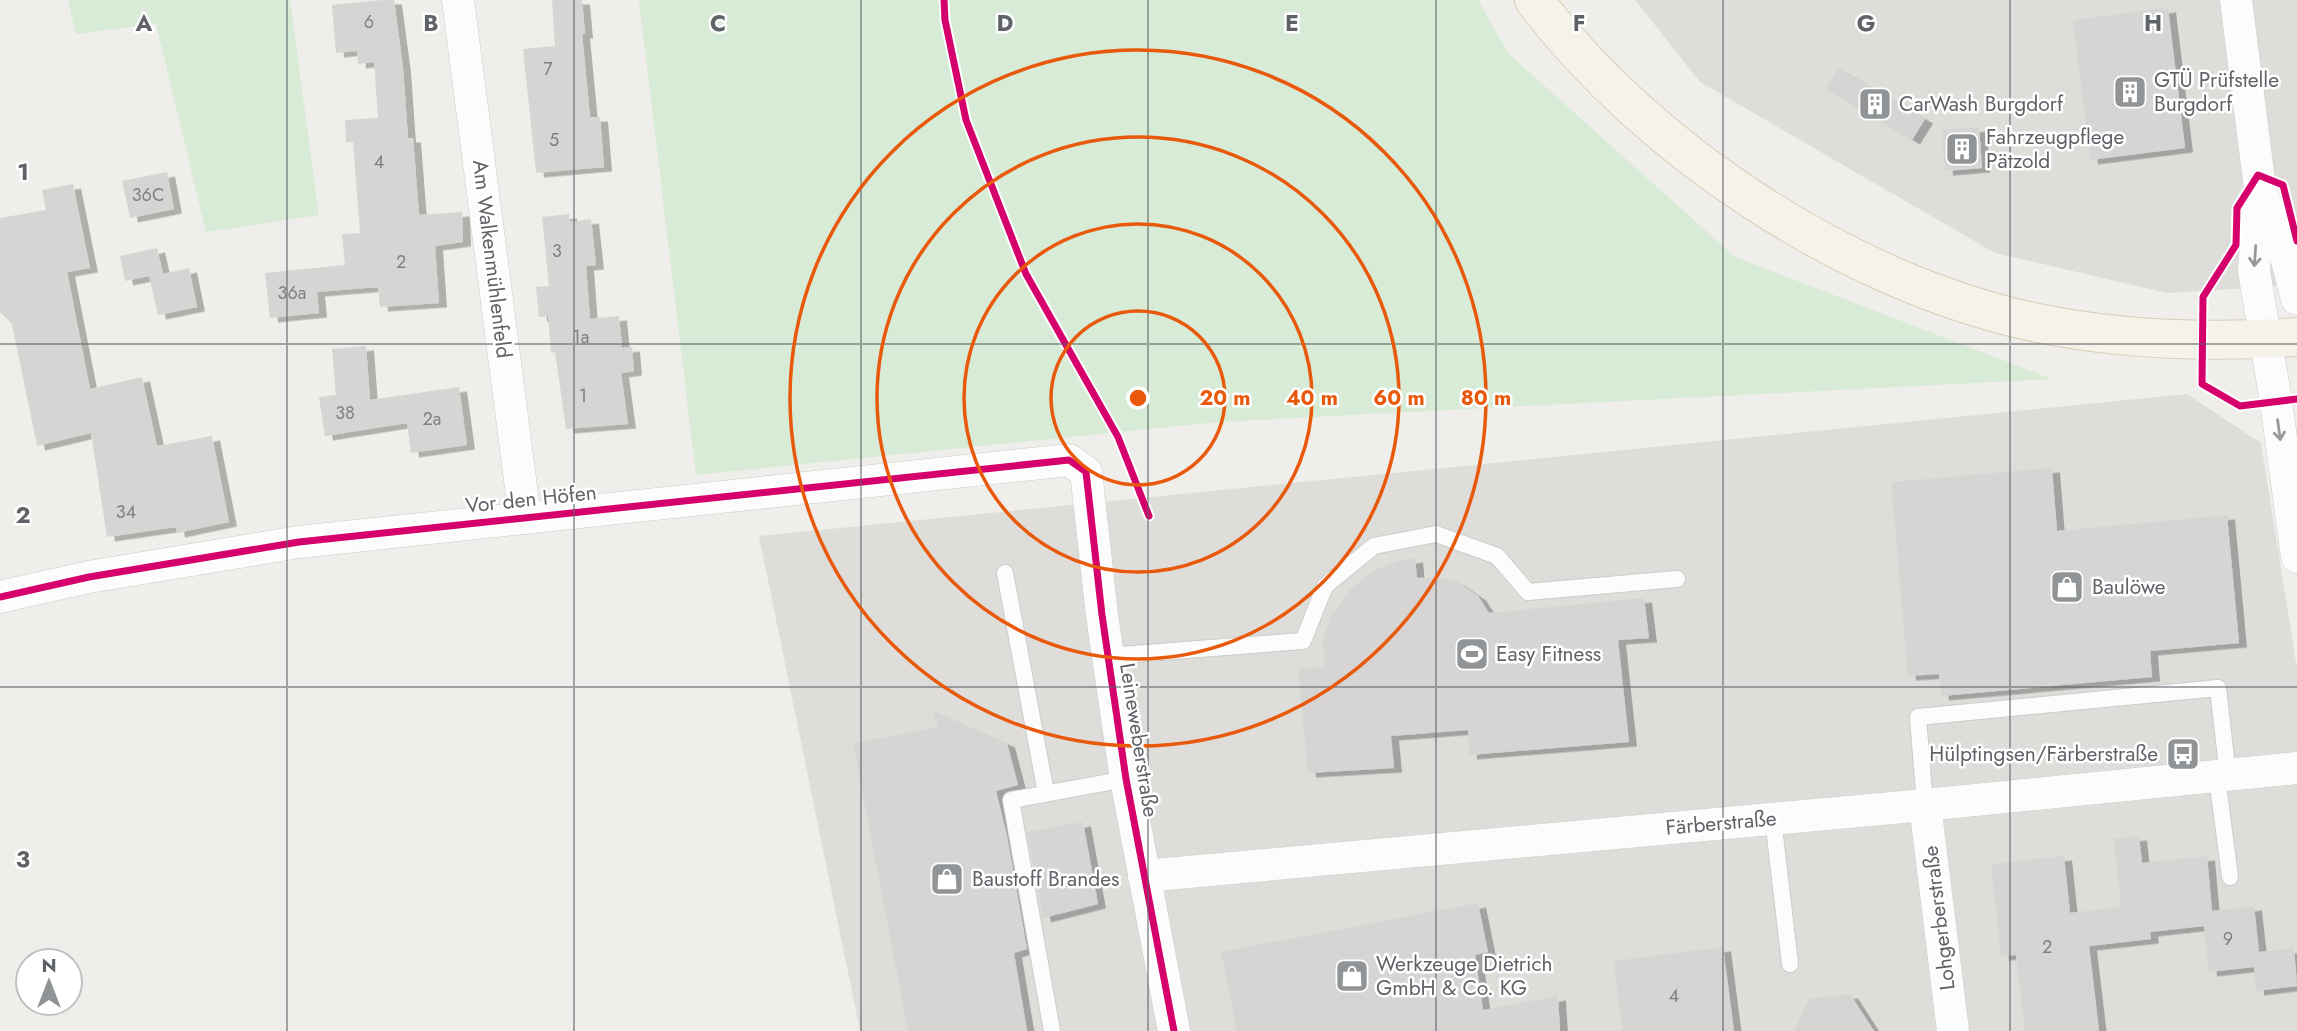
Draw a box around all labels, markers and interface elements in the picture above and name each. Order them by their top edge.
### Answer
text: A [135,6,153,40]
text: B [423,6,439,40]
text: C [710,6,726,40]
text: D [997,6,1014,40]
text: E [1285,6,1299,40]
text: F [1573,6,1585,40]
text: G [1857,6,1875,40]
text: H [2144,6,2162,40]
house number: 6 [364,9,374,35]
house number: 7 [543,56,553,82]
place label: GTÜ Prüfstelle Burgdorf [2154,65,2279,119]
building icon: GTÜ Prüfstelle Burgdorf [2111,73,2149,111]
building icon: CarWash Burgdorf [1856,85,1894,123]
place label: CarWash Burgdorf [1899,89,2064,119]
place label: Fahrzeugpflege Pätzold [1986,122,2125,176]
house number: 5 [549,127,559,153]
building icon: Fahrzeugpflege Pätzold [1943,130,1981,168]
house number: 4 [374,149,384,175]
text: 1 [17,155,29,189]
street label: Am Walkenmühlenfeld [465,158,519,360]
house number: 36C [132,182,164,208]
house number: 3 [552,238,562,264]
one-way arrow [2248,244,2261,267]
house number: 2 [396,249,406,275]
house number: 36a [278,280,306,306]
house number: 1a [573,324,589,350]
house number: 1 [579,383,587,409]
text: 20 m [1199,383,1251,413]
text: 40 m [1286,383,1338,413]
text: 60 m [1373,383,1425,413]
text: 80 m [1461,383,1511,413]
centre of rings [1126,386,1150,410]
house number: 38 [335,400,355,426]
house number: 2a [423,406,441,432]
one-way arrow [2273,418,2286,441]
street label: Vor den Höfen [464,477,598,521]
text: 2 [15,498,31,532]
house number: 34 [116,499,136,525]
shop icon: Baulöwe [2048,568,2086,606]
place label: Baulöwe [2092,572,2166,602]
sports icon: Easy Fitness [1453,635,1491,673]
place label: Easy Fitness [1496,639,1601,669]
street label: Leineweberstraße [1112,661,1166,819]
bus stop icon: Hülptingsen/Färberstraße [2164,735,2202,773]
place label: Hülptingsen/Färberstraße [1929,739,2158,769]
street label: Färberstraße [1664,803,1778,843]
text: 3 [16,842,30,876]
street label: Lohgerberstraße [1915,844,1963,992]
shop icon: Baustoff Brandes [928,860,966,898]
place label: Baustoff Brandes [972,864,1119,894]
house number: 9 [2223,926,2233,952]
house number: 2 [2042,934,2052,960]
north arrow [14,947,84,1017]
place label: Werkzeuge Dietrich GmbH & Co. KG [1376,949,1553,1003]
text: N [41,952,57,979]
shop icon: Werkzeuge Dietrich GmbH & Co. KG [1333,957,1371,995]
house number: 4 [1669,983,1679,1009]

